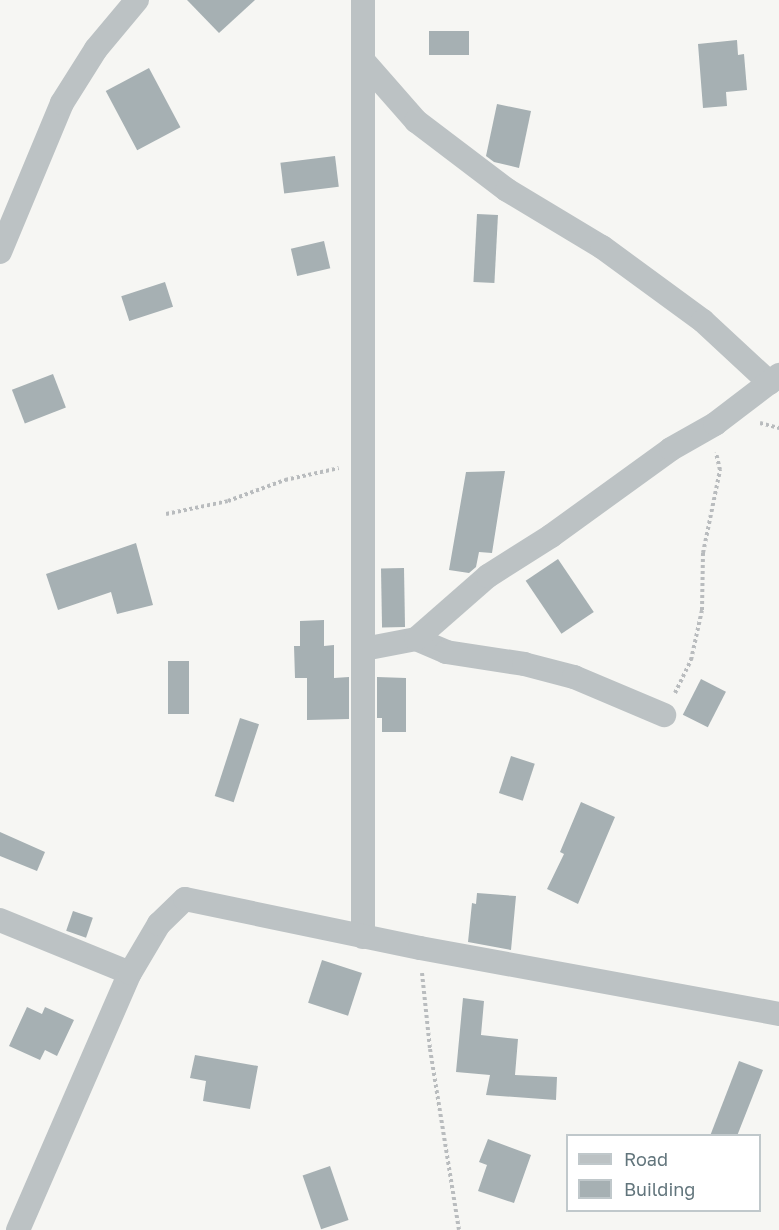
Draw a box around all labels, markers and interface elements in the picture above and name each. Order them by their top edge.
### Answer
legend [566,1134,761,1212]
text: Road [624,1148,668,1170]
text: Building [624,1178,695,1200]

